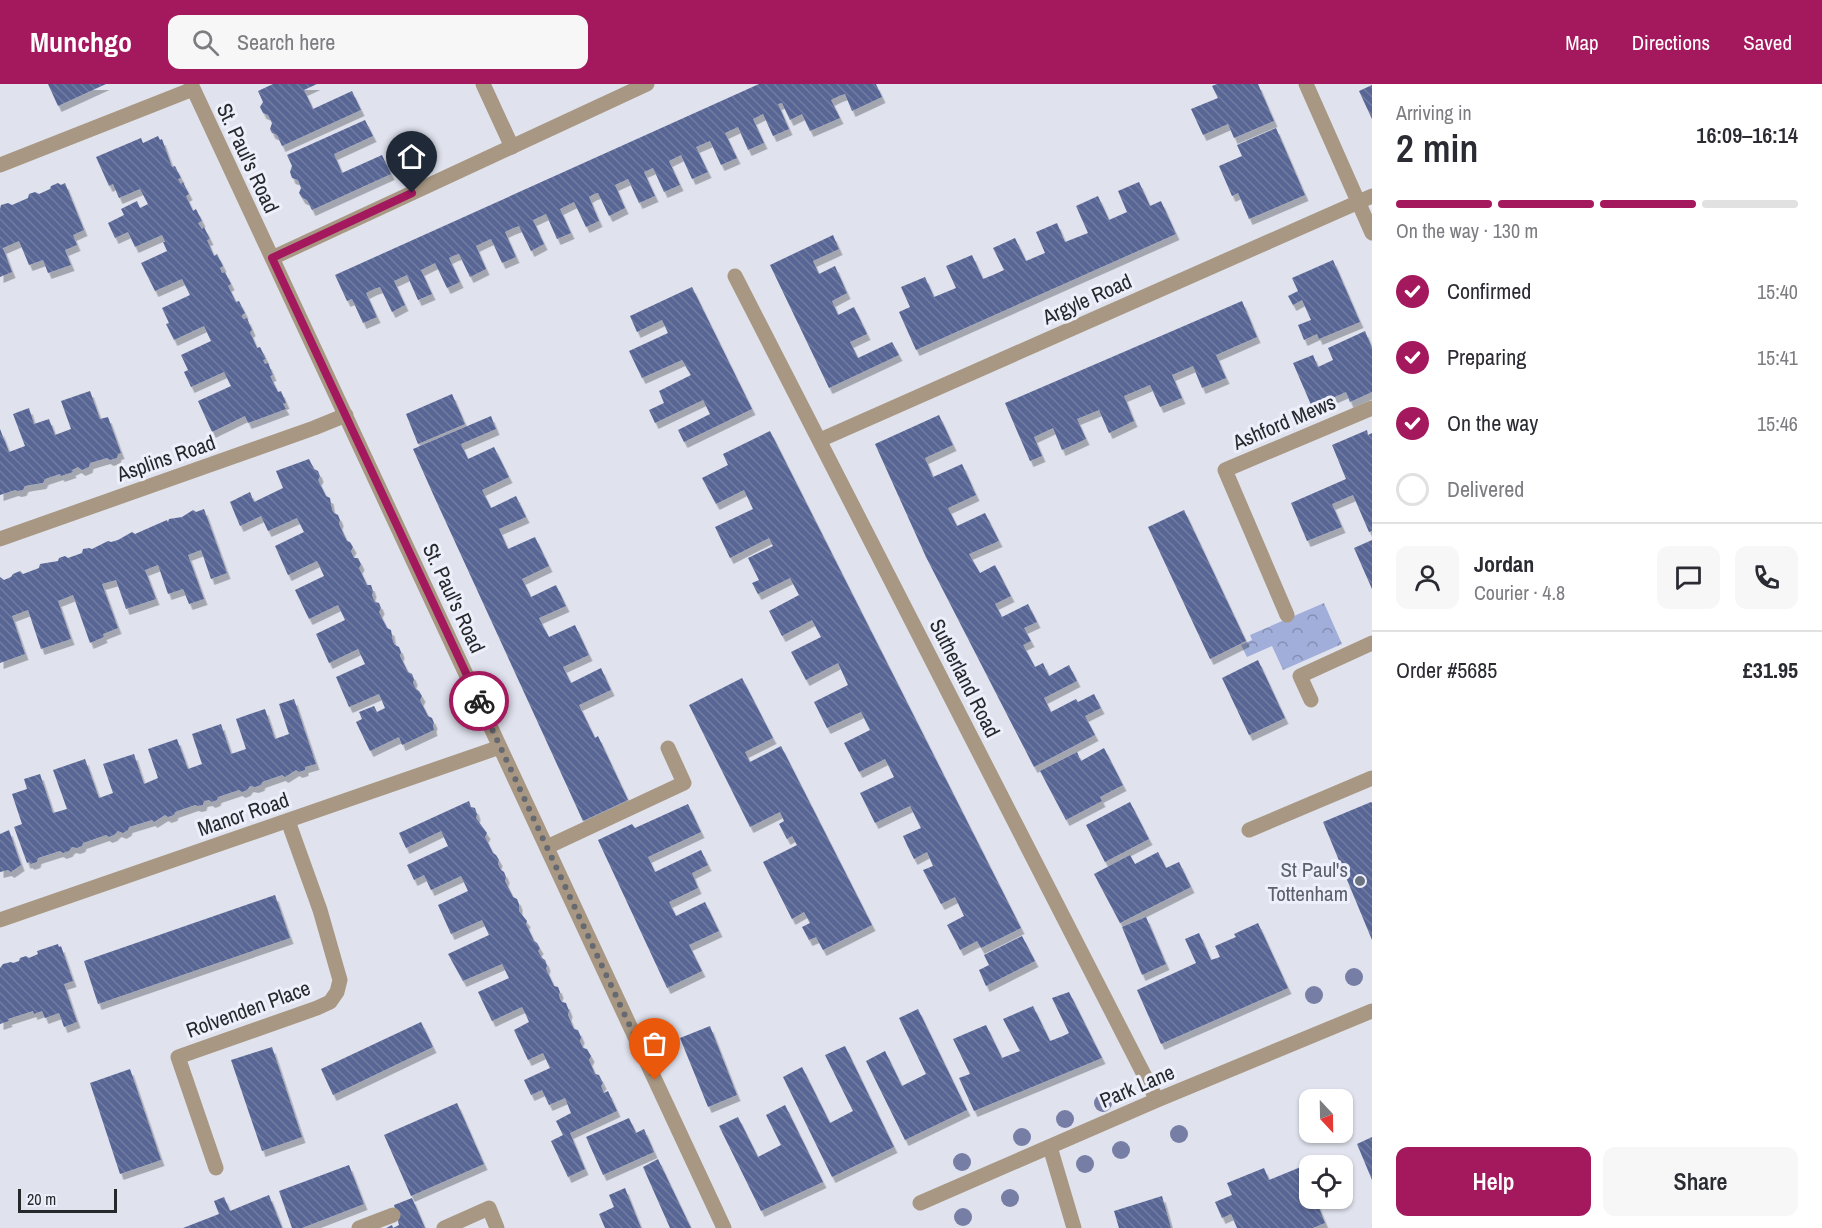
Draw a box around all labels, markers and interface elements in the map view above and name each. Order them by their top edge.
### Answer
search box [168,15,588,69]
text: Munchgo [30,23,132,61]
icon: search [189,26,222,59]
text: Search here [237,27,335,57]
text: Map [1565,28,1599,57]
text: Directions [1632,28,1710,57]
text: Saved [1743,28,1792,57]
street label: St. Paul's Road [210,98,286,218]
text: Arriving in [1396,99,1472,126]
text: 16:09–16:14 [1696,120,1798,150]
text: 2 min [1396,122,1478,174]
pin [386,131,437,193]
icon: home [395,140,428,173]
text: On the way · 130 m [1396,217,1538,244]
street label: Argyle Road [1037,266,1136,332]
icon: check [1396,275,1429,308]
text: Confirmed [1447,276,1531,306]
text: 15:40 [1757,278,1798,305]
icon: check [1396,341,1429,374]
text: Preparing [1447,342,1526,372]
text: 15:41 [1757,344,1798,371]
street label: Ashford Mews [1227,387,1340,457]
icon: check [1396,407,1429,440]
text: On the way [1447,408,1538,438]
text: 15:46 [1757,410,1798,437]
street label: Asplins Road [112,428,219,489]
text: Delivered [1447,474,1524,504]
street label: St. Paul's Road [416,538,492,658]
button: person [1396,546,1459,609]
button: chat [1657,546,1720,609]
button: phone [1735,546,1798,609]
text: Jordan [1474,549,1534,579]
text: Courier · 4.8 [1474,579,1565,606]
street label: Sutherland Road [923,614,1007,742]
text: Order #5685 [1396,655,1497,685]
text: £31.95 [1743,655,1798,685]
courier [449,671,509,731]
icon: bike [463,685,496,718]
street label: Manor Road [193,785,293,843]
place label: St Paul's Tottenham [1268,855,1348,908]
marker: St Paul's Tottenham [1353,874,1367,888]
street label: Rolvenden Place [182,973,314,1045]
pin [629,1018,680,1080]
icon: bag [638,1027,671,1060]
street label: Park Lane [1095,1057,1179,1115]
north arrow [1299,1089,1353,1143]
map controls [1299,1089,1353,1209]
button: Help [1396,1147,1591,1216]
button: Share [1603,1147,1798,1216]
button: locate [1299,1155,1353,1209]
scale bar [18,1186,117,1214]
text: 20 m [27,1188,56,1210]

